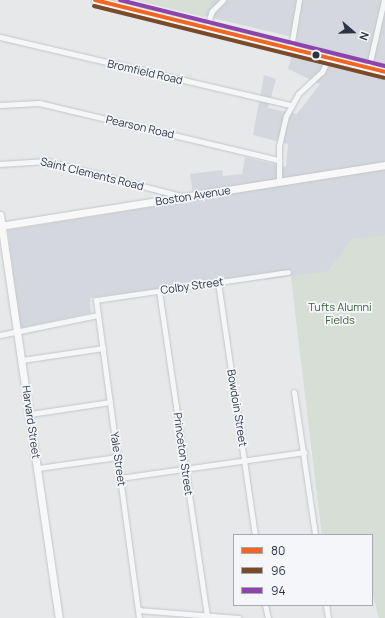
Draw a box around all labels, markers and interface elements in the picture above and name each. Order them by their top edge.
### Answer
north arrow [333,12,373,52]
text: N [356,30,373,43]
unlabelled marker [311,50,321,60]
street label: Bromfield Road [106,57,184,87]
street label: Pearson Road [104,113,176,141]
street label: Saint Clements Road [39,155,145,193]
street label: Boston Avenue [154,184,232,208]
street label: Colby Street [160,275,224,297]
park label: Tufts Alumni Fields [308,301,372,327]
street label: Bowdoin Street [224,369,250,447]
street label: Harvard Street [19,385,43,459]
street label: Princeton Street [171,412,195,496]
street label: Yale Street [108,431,128,487]
legend [233,534,373,606]
text: 80 [271,542,285,559]
text: 96 [271,562,286,579]
text: 94 [271,582,286,599]

